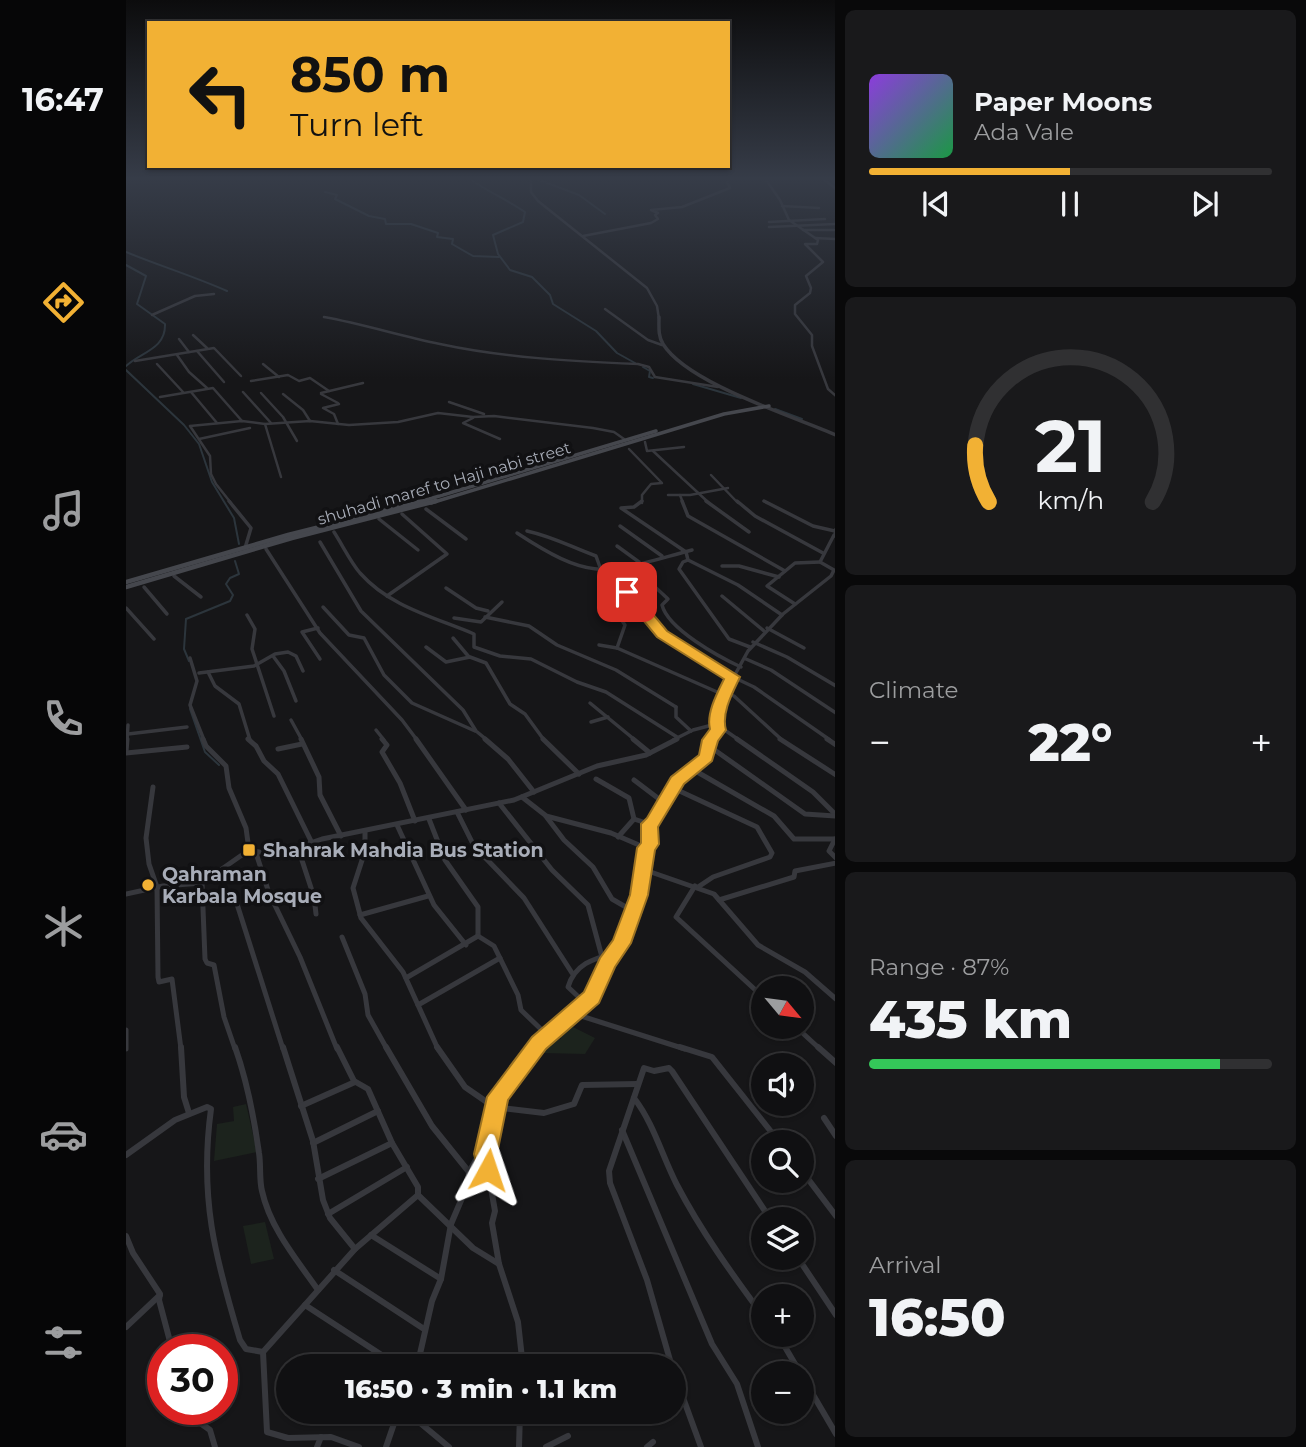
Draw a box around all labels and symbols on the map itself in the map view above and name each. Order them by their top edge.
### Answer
street label: shuhadi maref to Haji nabi street [315,438,573,529]
pin [597,562,657,622]
place label: Shahrak Mahdia Bus Station [263,839,544,862]
marker: Shahrak Mahdia Bus Station [241,842,257,858]
place label: Qahraman Karbala Mosque [162,863,322,908]
marker: Qahraman Karbala Mosque [140,877,156,893]
north arrow [751,976,814,1040]
position arrow [451,1133,525,1207]
speed limit sign: 30 [147,1334,238,1425]

